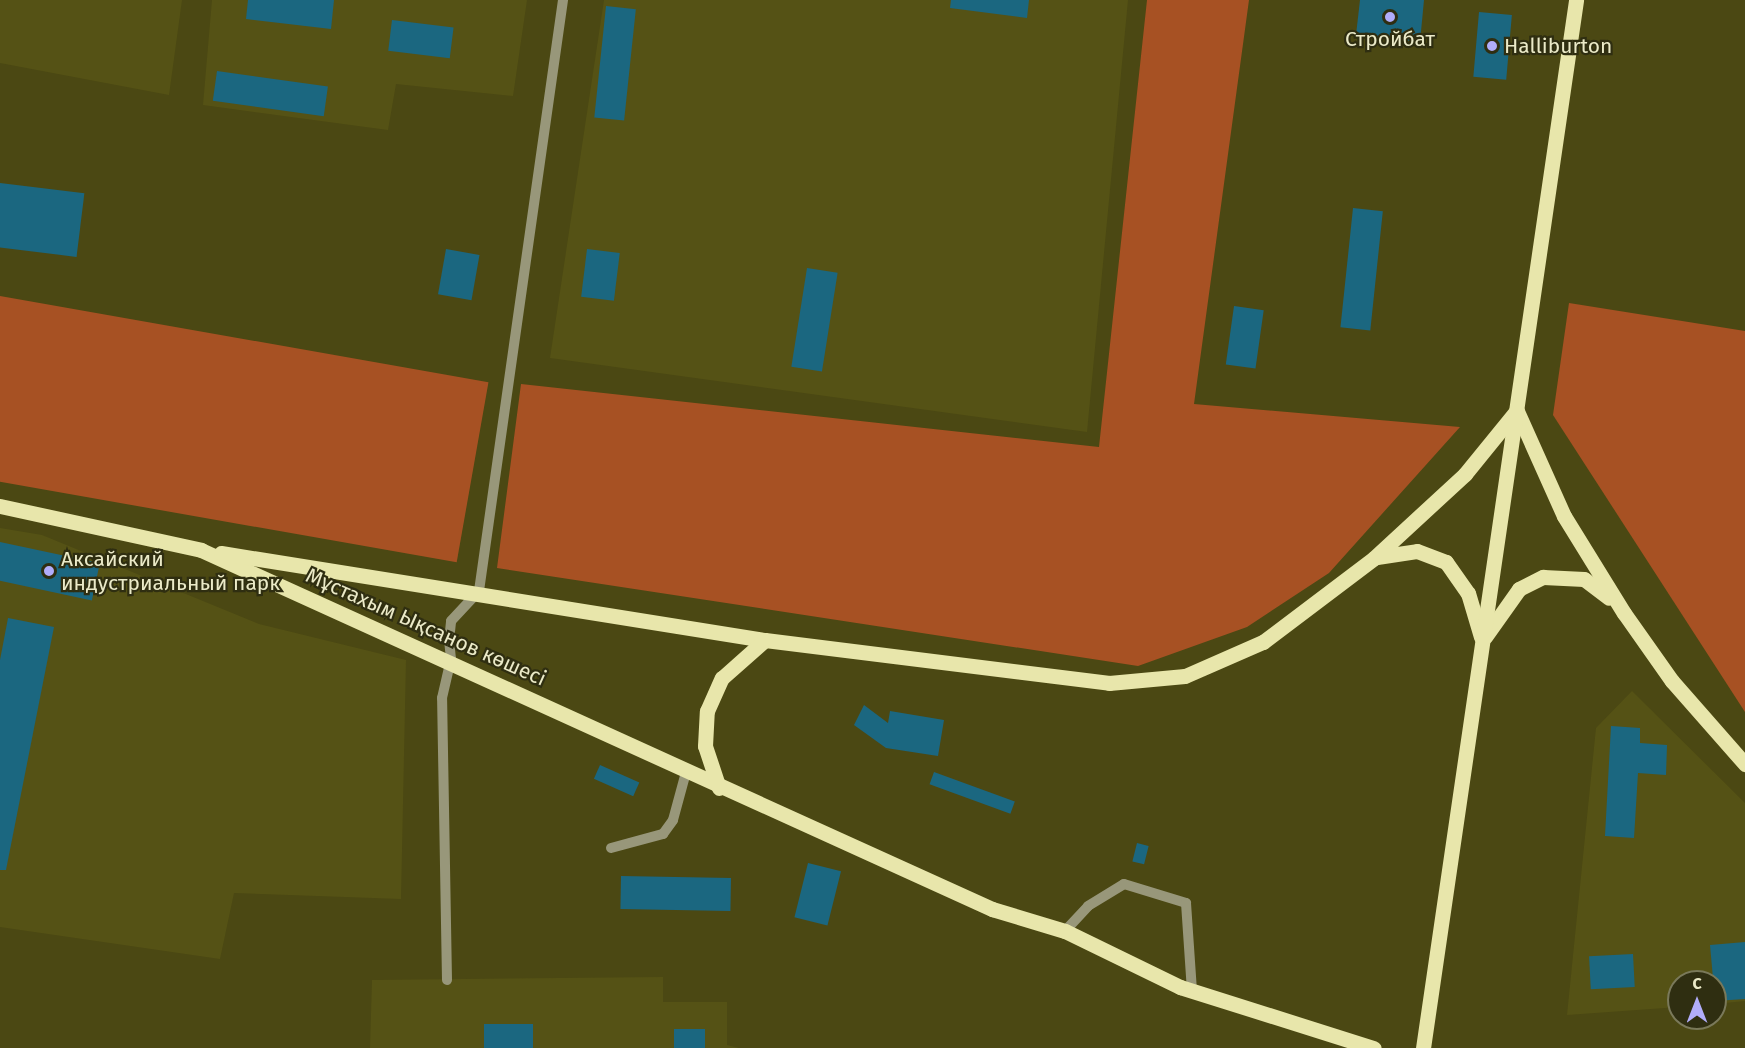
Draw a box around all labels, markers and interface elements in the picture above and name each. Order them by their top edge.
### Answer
marker: Стройбат [1383,10,1397,24]
place label: Стройбат [1345,26,1435,52]
place label: Halliburton [1504,33,1612,59]
marker: Halliburton [1485,39,1499,53]
place label: Аксайский индустриальный парк [61,546,280,596]
street label: Мұстахым Ықсанов көшесі [302,563,550,691]
marker: Аксайский индустриальный парк [42,564,56,578]
north arrow [1667,970,1727,1030]
text: С [1692,974,1702,993]

